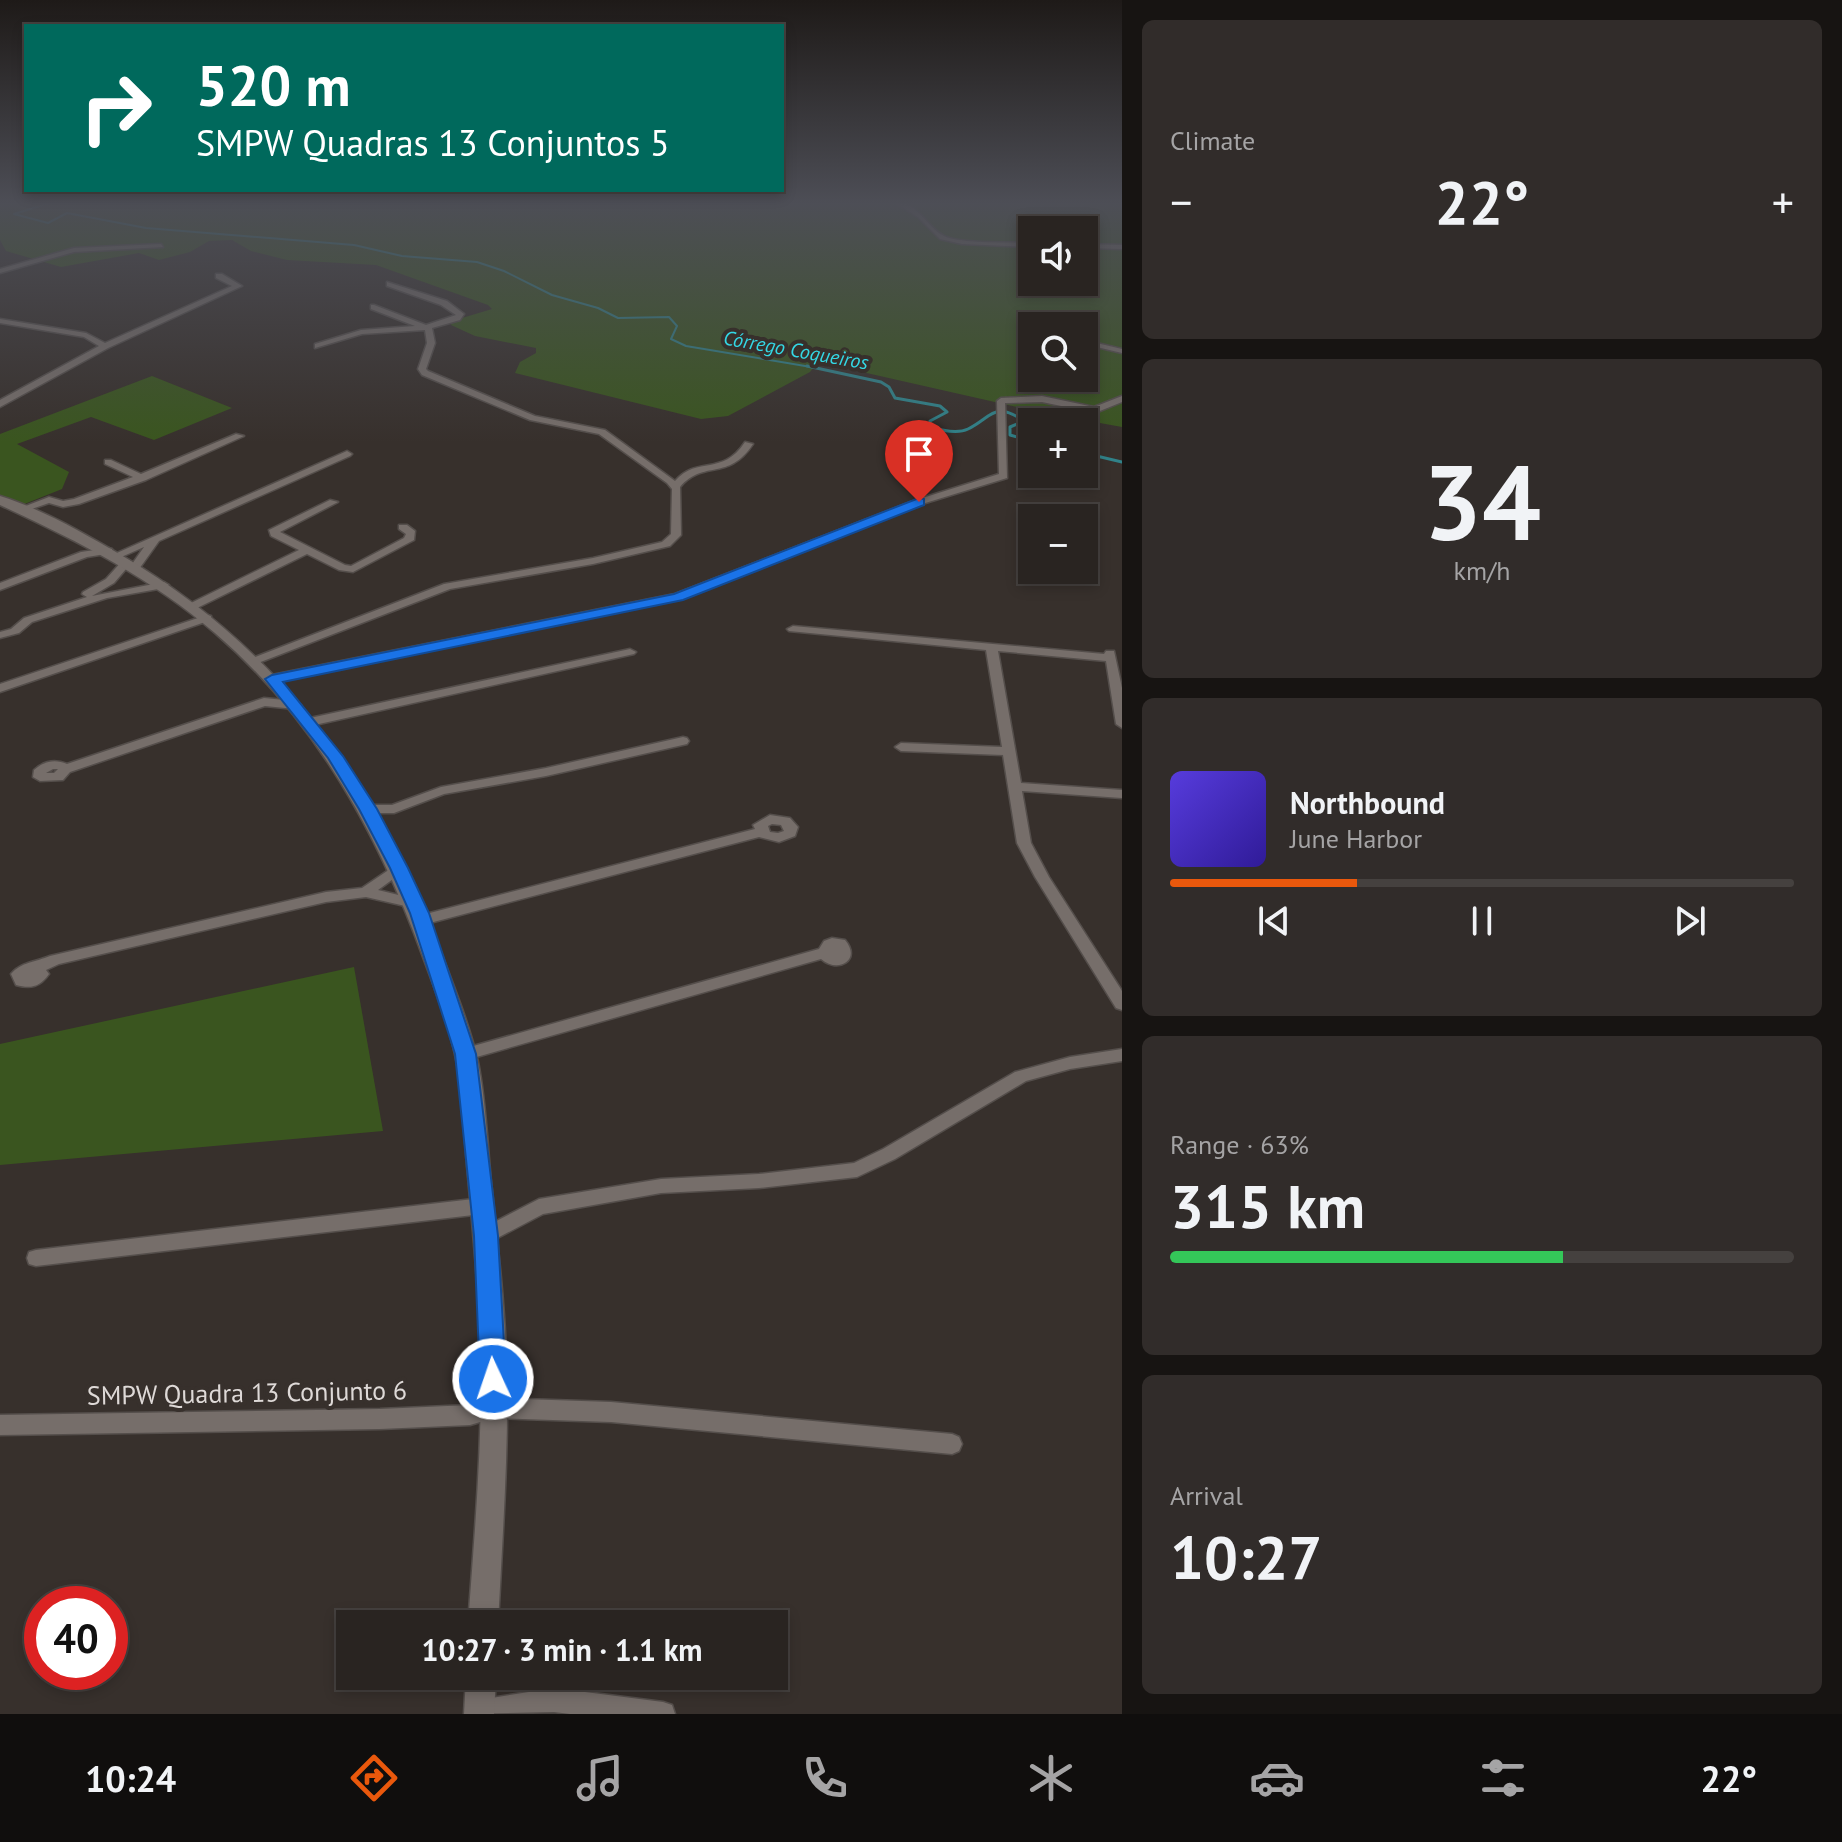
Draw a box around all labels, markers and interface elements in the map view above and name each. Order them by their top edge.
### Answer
text: 520 m [196,49,351,121]
icon: right [64,56,168,160]
text: SMPW Quadras 13 Conjuntos 5 [196,119,670,166]
text: Climate [1170,124,1255,157]
text: 22° [1435,163,1529,241]
text: − [1170,173,1192,230]
text: + [1772,173,1794,230]
map controls [1018,216,1098,584]
button: sound [1018,216,1098,296]
button: search [1018,312,1098,392]
water label: Córrego Coqueiros [721,324,871,376]
button: + [1018,408,1098,488]
pin [885,420,953,502]
icon: arrive [897,432,941,476]
text: 34 [1423,434,1541,569]
button: − [1018,504,1098,584]
text: km/h [1454,554,1511,587]
text: Northbound [1290,783,1445,822]
text: June Harbor [1290,822,1422,855]
icon: previous [1252,899,1296,943]
icon: pause [1460,899,1504,943]
icon: next [1668,899,1712,943]
text: Range · 63% [1170,1128,1309,1161]
text: 315 km [1170,1167,1365,1245]
position arrow [451,1337,535,1421]
street label: SMPW Quadra 13 Conjunto 6 [87,1373,407,1412]
text: Arrival [1170,1479,1243,1512]
text: 10:27 [1170,1518,1322,1596]
speed limit sign: 40 [24,1586,128,1690]
text: 10:27 · 3 min · 1.1 km [421,1630,703,1669]
icon: directions [346,1750,402,1806]
icon: music [572,1750,628,1806]
icon: phone [797,1750,853,1806]
icon: climate [1023,1750,1079,1806]
icon: car [1249,1750,1305,1806]
icon: filters [1475,1750,1531,1806]
text: 10:24 [85,1755,176,1802]
text: 22° [1700,1755,1757,1802]

